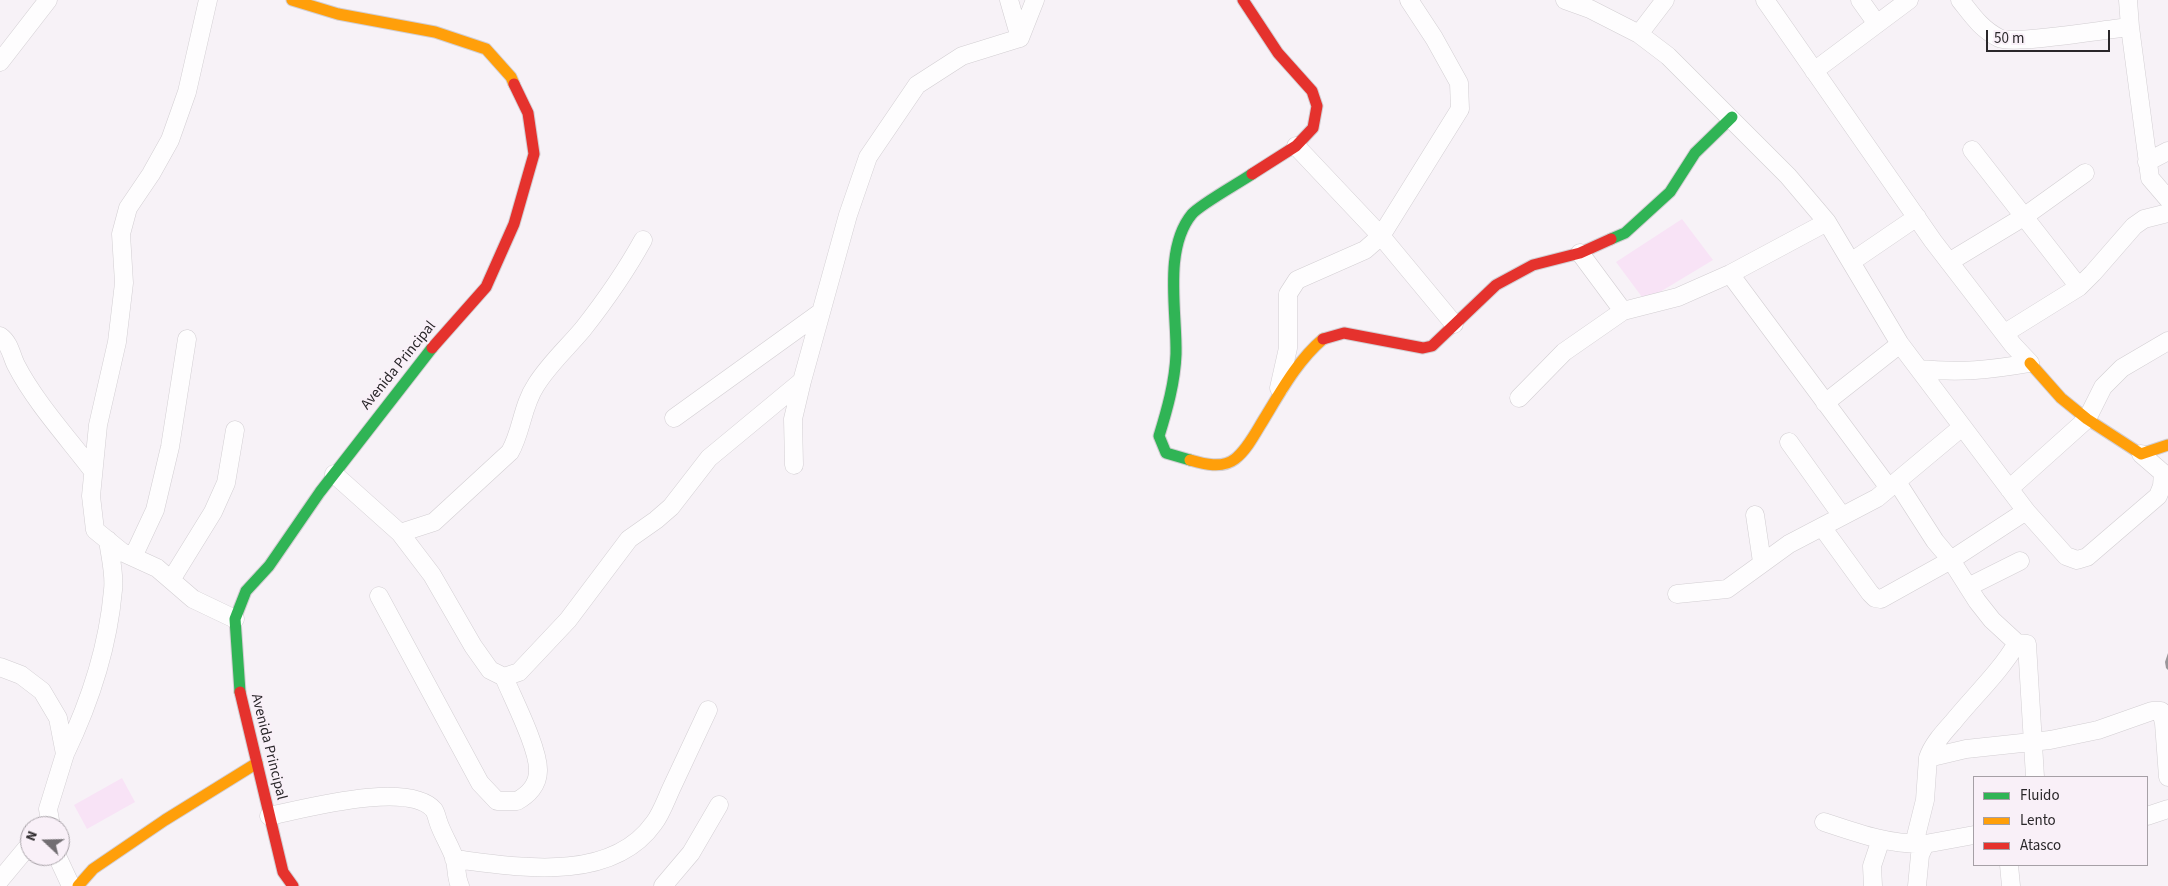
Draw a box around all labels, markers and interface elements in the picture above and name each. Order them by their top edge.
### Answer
scale bar [1988,20,2112,52]
text: 50 m [1994,28,2024,49]
street label: Avenida Principal [358,318,440,414]
street label: Avenida Principal [246,692,290,802]
legend [1973,776,2148,866]
text: Fluido [2020,785,2060,806]
text: Lento [2020,810,2056,831]
north arrow [20,816,70,866]
text: N [21,828,43,844]
text: Atasco [2020,835,2061,856]

